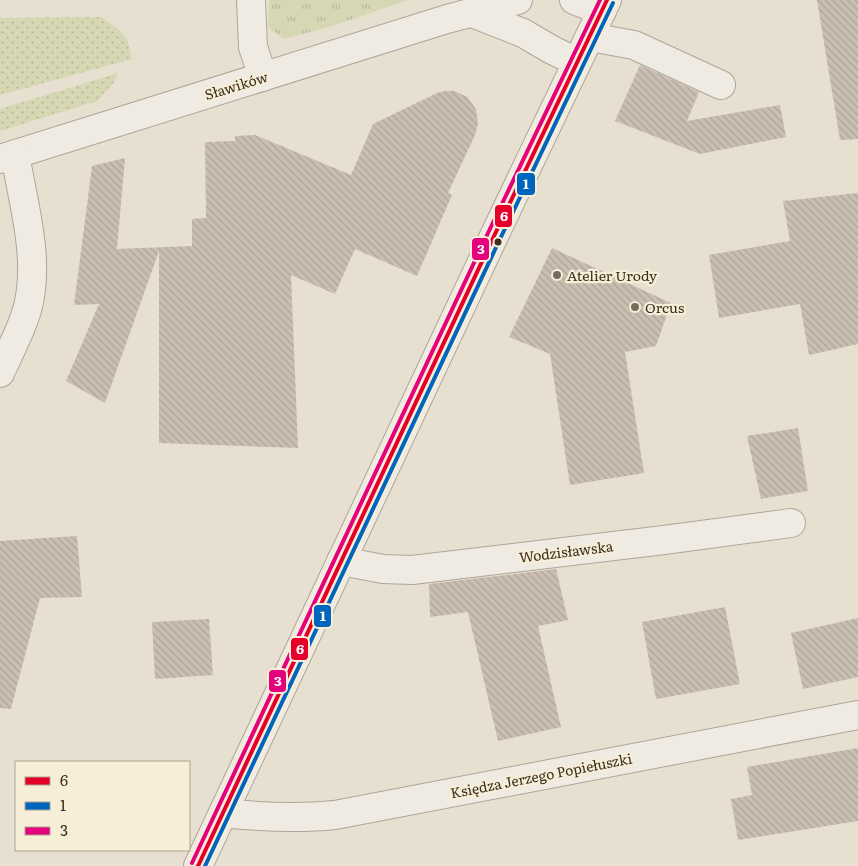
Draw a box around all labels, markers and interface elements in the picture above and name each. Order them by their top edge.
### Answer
street label: Sławików [202,66,270,104]
line badge: 1 [516,172,536,196]
text: 1 [523,173,529,193]
line badge: 6 [494,204,513,228]
text: 6 [500,205,508,225]
line badge: 3 [471,237,490,261]
unlabelled marker [493,237,503,247]
text: 3 [477,238,485,258]
place label: Atelier Urody [567,265,658,285]
marker: Atelier Urody [551,269,563,281]
place label: Orcus [645,297,684,317]
marker: Orcus [629,301,641,313]
street label: Wodzisławska [518,535,615,567]
line badge: 1 [313,604,332,628]
text: 1 [320,605,326,625]
line badge: 6 [290,637,309,661]
text: 6 [296,638,304,658]
line badge: 3 [268,669,287,693]
text: 3 [274,670,282,690]
street label: Księdza Jerzego Popiełuszki [448,748,634,802]
legend [15,761,190,851]
text: 6 [60,768,68,791]
text: 1 [60,793,66,816]
text: 3 [60,818,68,841]

